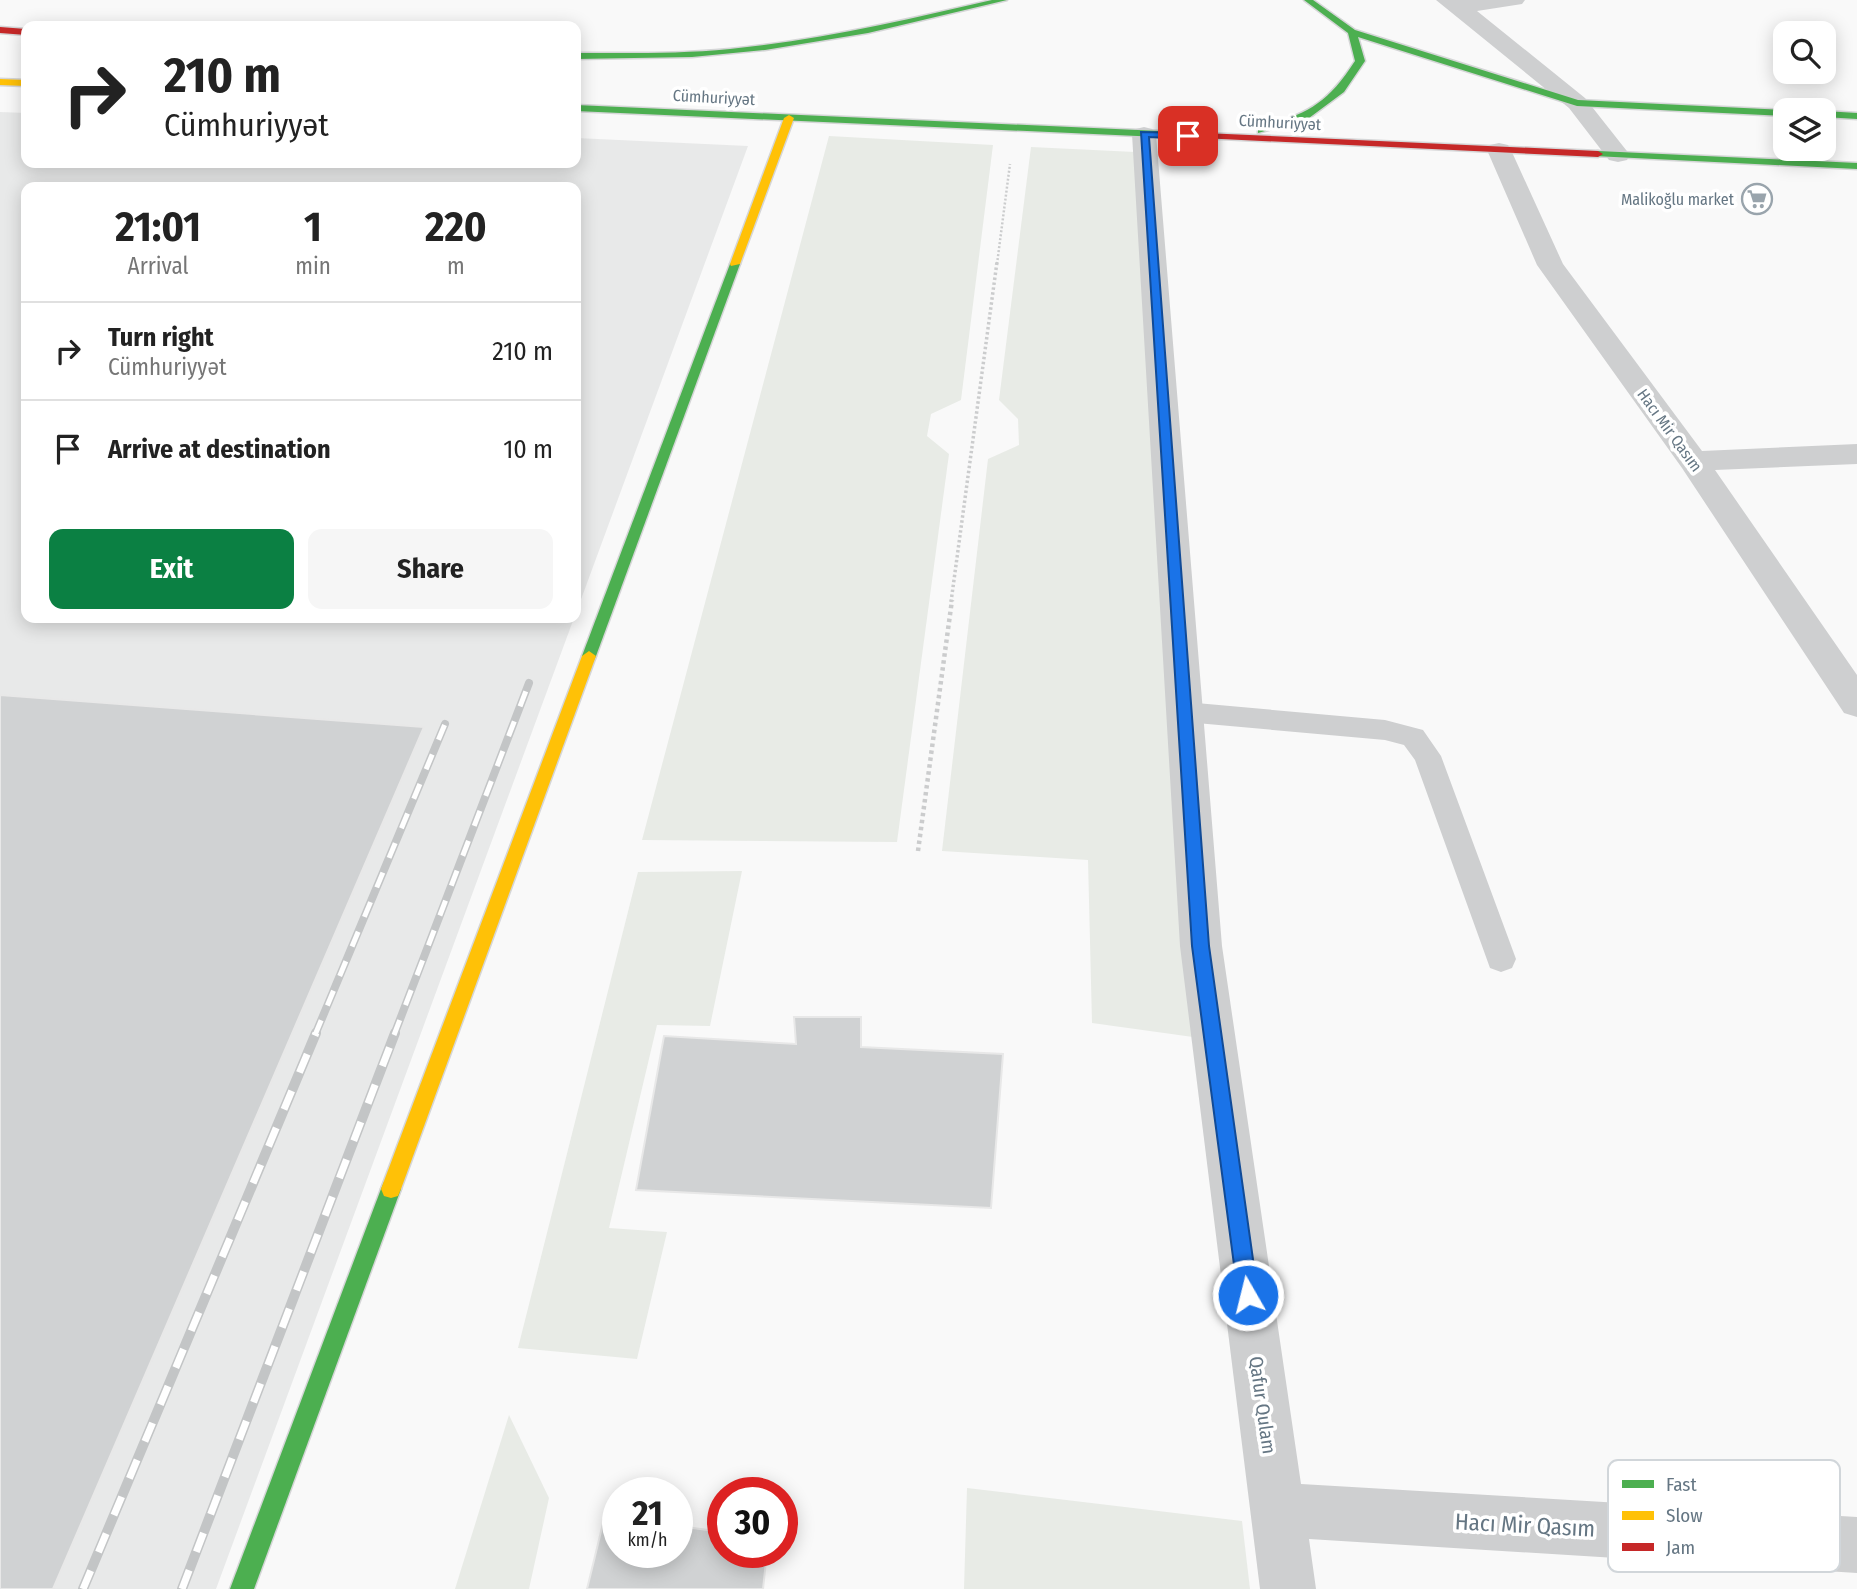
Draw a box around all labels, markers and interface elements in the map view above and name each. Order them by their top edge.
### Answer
map controls [1773,21,1836,161]
button: search [1773,21,1836,84]
text: 210 m [164,46,281,105]
icon: right [49,49,140,140]
street label: Cümhuriyyət [672,86,756,109]
button: layers [1773,98,1836,161]
text: Cümhuriyyət [164,106,329,144]
pin [1158,106,1218,166]
street label: Cümhuriyyət [1238,111,1322,134]
icon: arrive [1169,117,1207,155]
supermarket icon: Malikoğlu market [1740,182,1774,216]
place label: Malikoğlu market [1621,190,1735,209]
text: 21:01 [115,202,201,252]
text: 1 [304,202,322,252]
text: 220 [425,202,487,252]
text: Arrival [128,252,189,280]
text: min [295,252,331,280]
text: m [447,252,465,280]
text: Turn right [108,322,214,353]
icon: right [49,332,87,370]
text: 210 m [492,336,553,367]
text: Cümhuriyyət [108,353,226,381]
street label: Hacı Mir Qasım [1633,385,1706,475]
icon: arrive [49,430,87,468]
text: Arrive at destination [108,434,331,465]
text: 10 m [503,434,553,465]
button: Exit [49,529,294,609]
button: Share [308,529,553,609]
position arrow [1211,1258,1285,1332]
street label: Qafur Qulam [1244,1355,1281,1456]
legend [1608,1460,1840,1572]
text: Fast [1666,1473,1697,1496]
speed limit sign: 30 [707,1477,798,1568]
text: 21 [632,1492,663,1534]
text: Slow [1666,1504,1703,1527]
street label: Hacı Mir Qasım [1454,1507,1596,1543]
text: km/h [627,1529,668,1551]
text: Jam [1666,1536,1695,1559]

